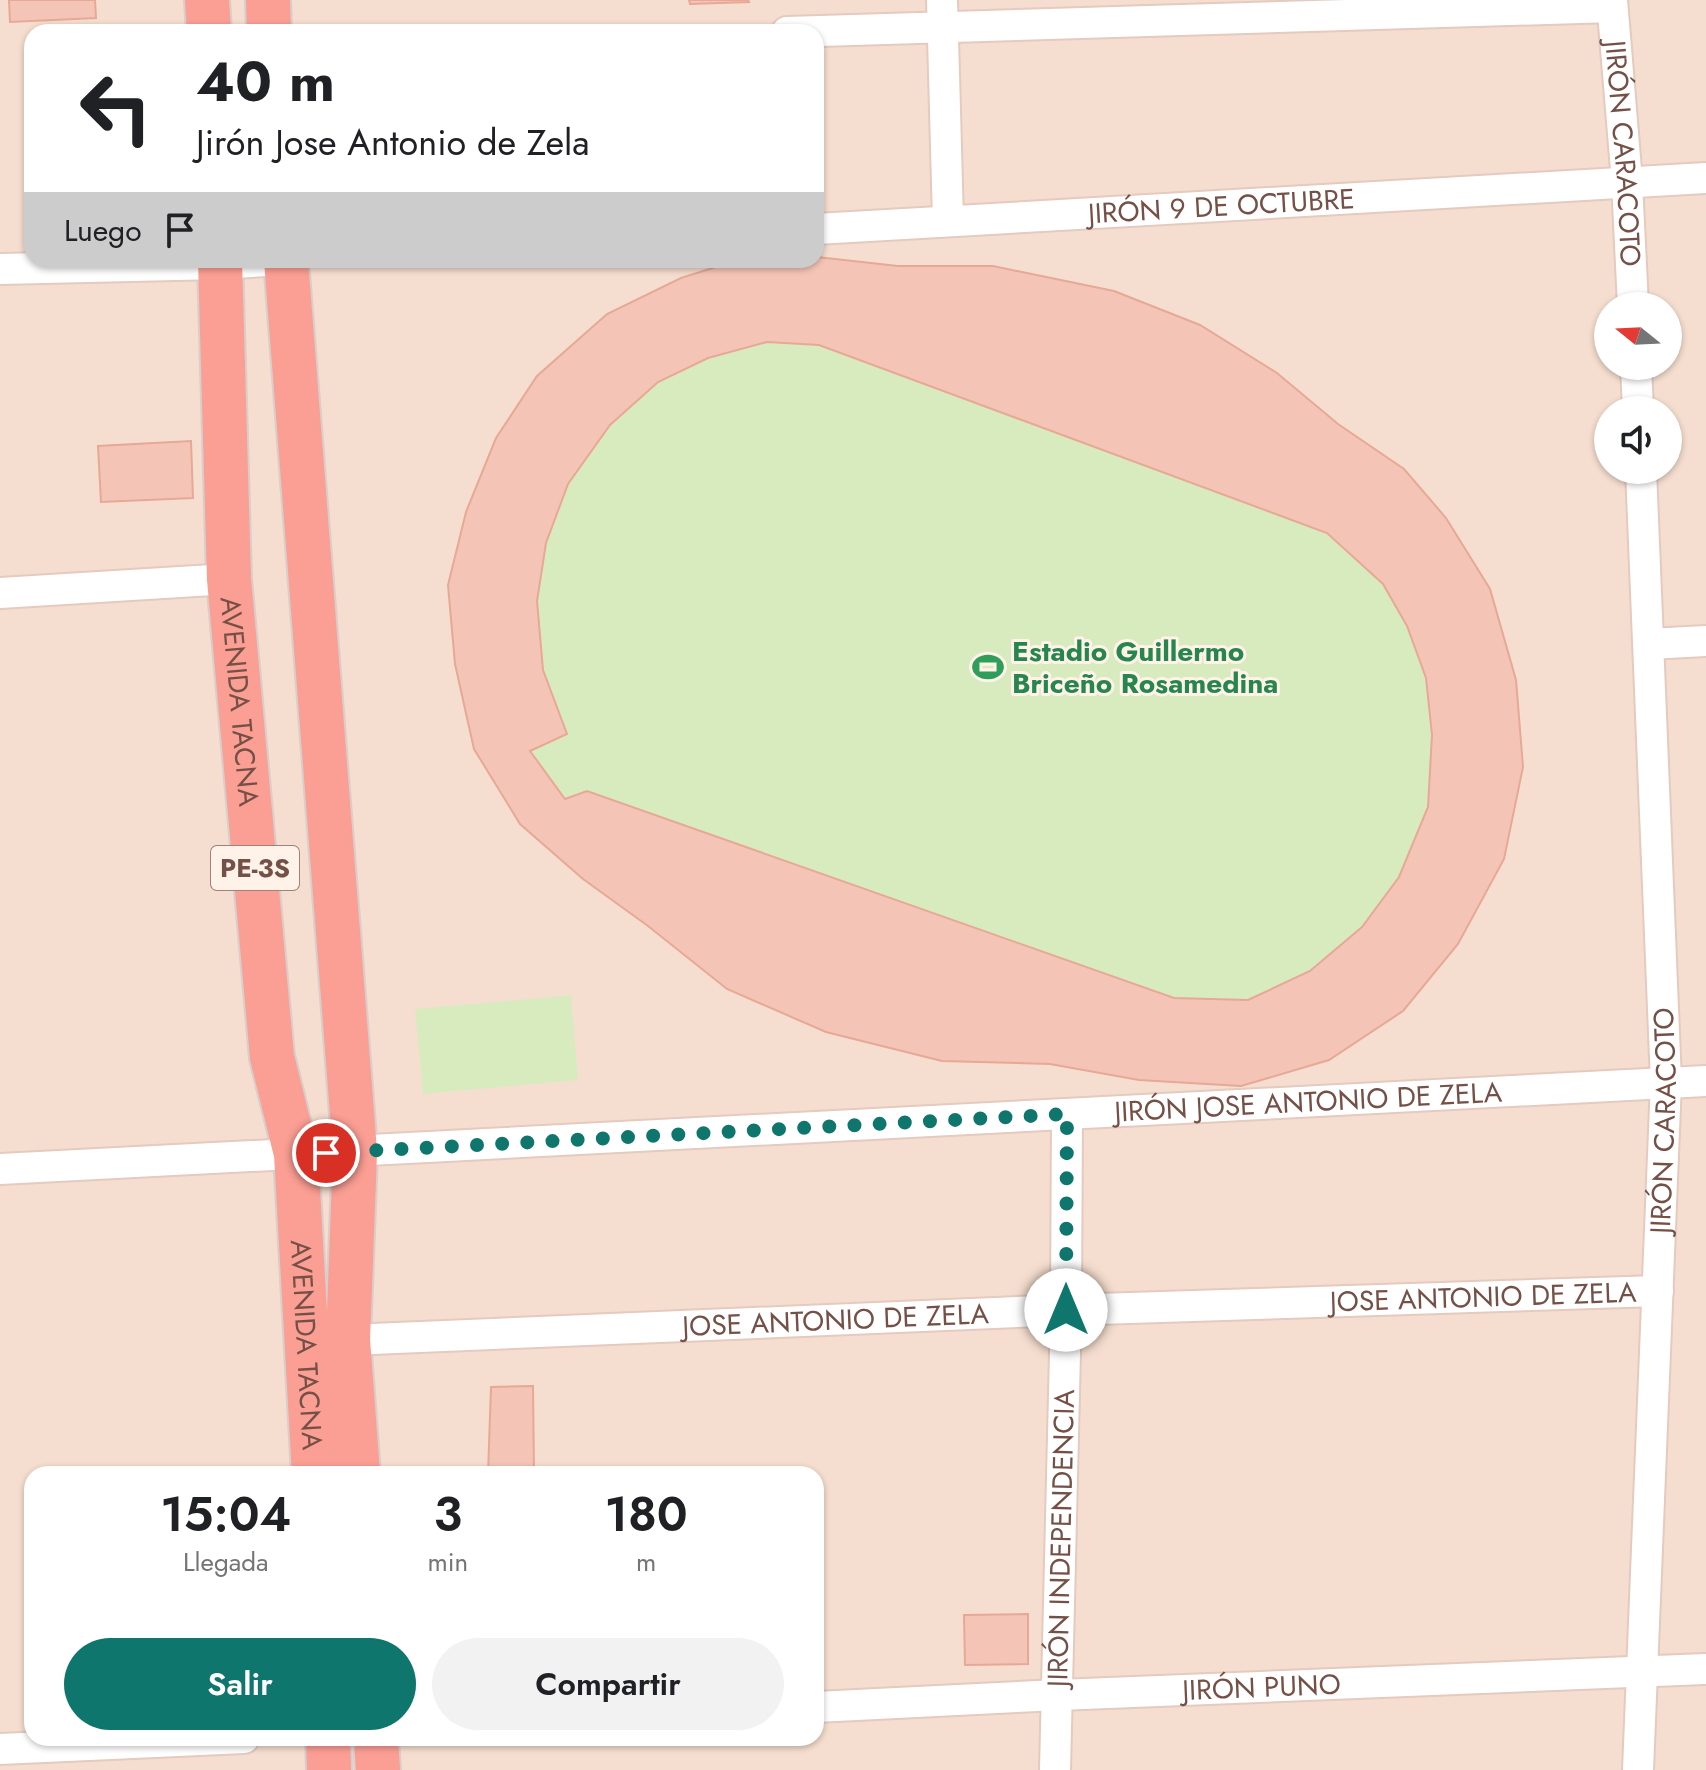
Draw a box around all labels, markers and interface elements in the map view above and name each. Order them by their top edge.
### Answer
street label: JIRÓN CARACOTO [1595,35,1652,267]
text: 40 m [196,41,335,122]
icon: left [64,56,168,160]
text: Jirón Jose Antonio de Zela [196,116,590,168]
street label: JIRÓN 9 DE OCTUBRE [1083,178,1356,234]
icon: arrive [158,208,202,252]
text: Luego [64,209,142,252]
north arrow [1594,292,1682,380]
map controls [1594,292,1682,484]
button: sound [1594,396,1682,484]
street label: AVENIDA TACNA [210,595,270,809]
place label: Estadio Guillermo Briceño Rosamedina [1012,631,1278,704]
sports icon: Estadio Guillermo Briceño Rosamedina [971,650,1005,684]
road number: PE-3S [211,846,299,890]
street label: JIRÓN CARACOTO [1639,1007,1687,1238]
street label: JIRÓN JOSE ANTONIO DE ZELA [1109,1071,1504,1132]
pin [292,1119,360,1187]
icon: arrive [304,1131,348,1175]
street label: AVENIDA TACNA [280,1238,333,1451]
position arrow [1024,1268,1108,1352]
street label: JOSE ANTONIO DE ZELA [1325,1271,1638,1322]
street label: JOSE ANTONIO DE ZELA [678,1293,990,1347]
street label: JIRÓN INDEPENDENCIA [1036,1388,1085,1691]
text: 15:04 [160,1480,291,1549]
text: 3 [434,1480,462,1549]
text: 180 [604,1480,688,1549]
text: Llegada [183,1543,269,1581]
text: min [428,1543,468,1581]
text: m [636,1543,656,1581]
button: Salir [64,1638,416,1730]
button: Compartir [432,1638,784,1730]
street label: JIRÓN PUNO [1178,1663,1341,1711]

